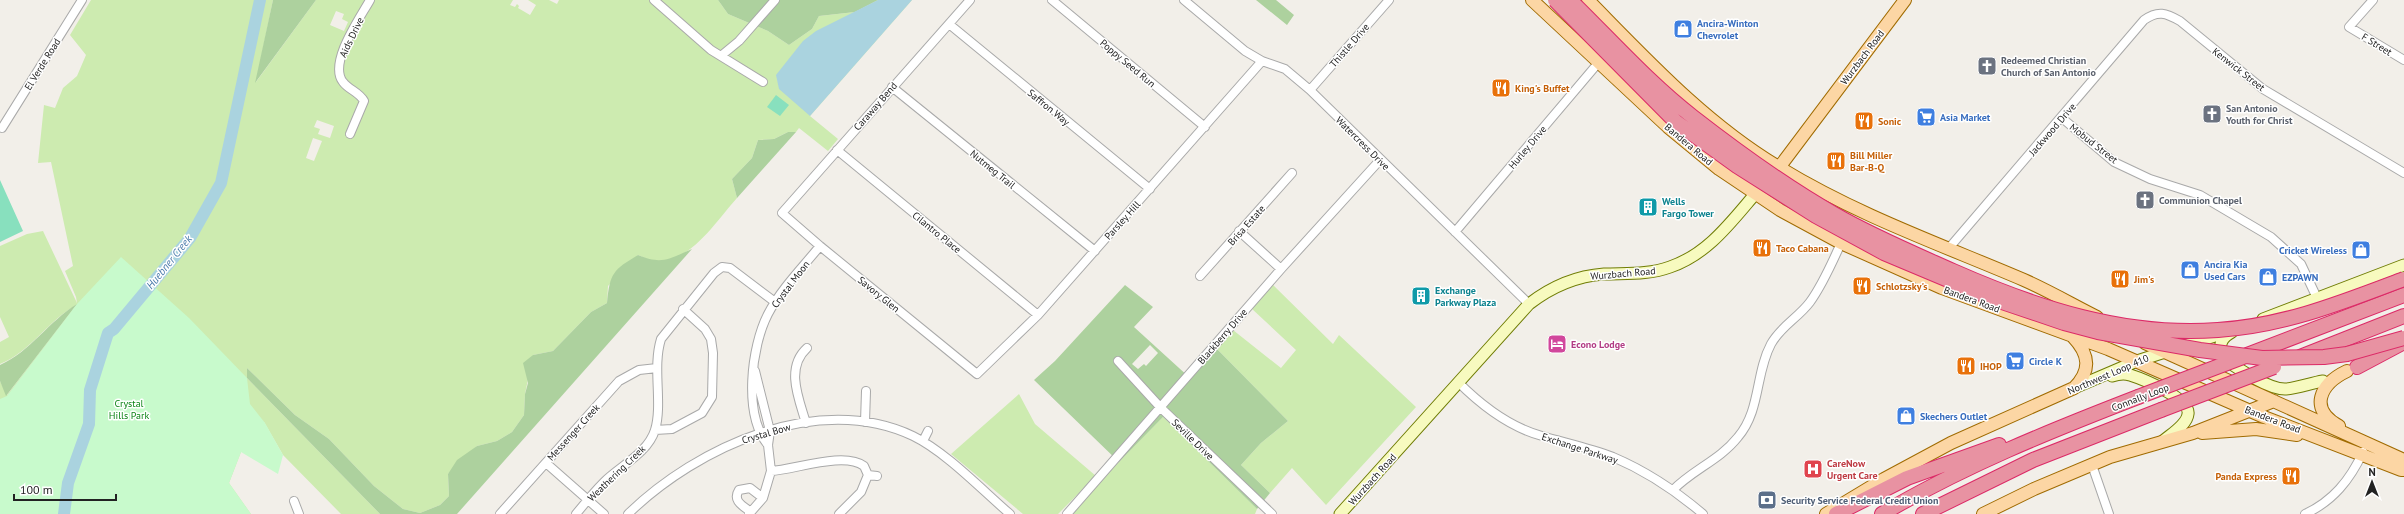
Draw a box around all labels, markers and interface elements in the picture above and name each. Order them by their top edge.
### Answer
street label: Aids Drive [336,15,367,59]
place label: Ancira-Winton Chevrolet [1697,17,1758,42]
shop icon: Ancira-Winton Chevrolet [1672,18,1694,40]
street label: Thistle Drive [1327,21,1372,70]
street label: Wurzbach Road [1838,27,1887,87]
street label: F Street [2359,30,2395,59]
street label: El Verde Road [21,36,63,93]
street label: Poppy Seed Run [1097,36,1158,90]
street label: Kenwick Street [2210,45,2268,94]
place label: Redeemed Christian Church of San Antonio [2001,54,2097,79]
church icon: Redeemed Christian Church of San Antonio [1976,55,1998,77]
restaurant icon: King's Buffet [1490,77,1512,99]
street label: Caraway Bend [851,79,900,133]
place label: King's Buffet [1515,82,1570,95]
street label: Saffron Way [1025,86,1073,129]
street label: Jackwood Drive [2025,100,2079,159]
place label: San Antonio Youth for Christ [2225,102,2293,127]
church icon: San Antonio Youth for Christ [2201,103,2223,125]
supermarket icon: Asia Market [1915,106,1937,128]
restaurant icon: Sonic [1853,110,1875,132]
place label: Asia Market [1940,111,1991,124]
street label: Watercress Drive [1333,114,1392,173]
place label: Sonic [1878,115,1902,128]
street label: Bandera Road [1662,120,1715,168]
street label: Mobud Street [2067,121,2121,167]
street label: Hurley Drive [1505,123,1549,172]
street label: Nutmeg Trail [967,147,1018,192]
place label: Bill Miller Bar-B-Q [1850,149,1893,174]
restaurant icon: Bill Miller Bar-B-Q [1825,150,1847,172]
church icon: Communion Chapel [2134,189,2156,211]
place label: Communion Chapel [2159,194,2242,207]
place label: Wells Fargo Tower [1662,195,1714,220]
building icon: Wells Fargo Tower [1637,196,1659,218]
street label: Parsley Hill [1102,198,1143,242]
street label: Brisa Estate [1225,202,1268,248]
street label: Cilantro Place [910,209,964,256]
water label: Huebner Creek [143,231,196,292]
restaurant icon: Taco Cabana [1751,237,1773,259]
shop icon: Cricket Wireless [2350,239,2372,261]
place label: Taco Cabana [1776,242,1829,255]
place label: Cricket Wireless [2279,244,2347,257]
street label: Crystal Moon [768,258,812,311]
place label: Ancira Kia Used Cars [2204,258,2247,283]
shop icon: Ancira Kia Used Cars [2179,259,2201,281]
street label: Wurzbach Road [1590,264,1656,283]
shop icon: EZPAWN [2257,266,2279,288]
restaurant icon: Jim's [2109,268,2131,290]
place label: EZPAWN [2282,271,2318,284]
place label: Jim's [2133,273,2154,286]
street label: Savory Glen [855,274,902,315]
restaurant icon: Schlotzsky's [1851,275,1873,297]
place label: Schlotzsky's [1876,280,1928,293]
street label: Bandera Road [1942,283,2002,316]
place label: Exchange Parkway Plaza [1435,284,1496,309]
building icon: Exchange Parkway Plaza [1410,285,1432,307]
street label: Blackberry Drive [1195,306,1250,367]
hotel icon: Econo Lodge [1546,333,1568,355]
place label: Econo Lodge [1571,338,1625,351]
supermarket icon: Circle K [2004,350,2026,372]
street label: Northwest Loop 410 [2066,351,2151,397]
restaurant icon: IHOP [1955,355,1977,377]
place label: Circle K [2029,355,2063,368]
place label: IHOP [1980,360,2002,373]
street label: Connally Loop [2110,381,2171,414]
park label: Crystal Hills Park [109,397,149,422]
street label: Messenger Creek [544,401,603,464]
street label: Bandera Road [2243,403,2303,436]
shop icon: Skechers Outlet [1895,405,1917,427]
place label: Skechers Outlet [1920,410,1988,423]
street label: Seville Drive [1169,416,1216,463]
street label: Crystal Bow [740,420,793,447]
street label: Exchange Parkway [1540,430,1620,467]
street label: Weathering Creek [585,442,648,504]
street label: Wurzbach Road [1346,451,1399,508]
place label: CareNow Urgent Care [1827,457,1878,482]
hospital icon: CareNow Urgent Care [1802,458,1824,480]
north arrow [2352,462,2392,502]
restaurant icon: Panda Express [2280,465,2302,487]
text: N [2368,465,2376,479]
place label: Panda Express [2215,470,2277,483]
scale bar [14,476,116,502]
text: 100 m [20,482,53,497]
bank icon: Security Service Federal Credit Union [1756,489,1778,511]
place label: Security Service Federal Credit Union [1781,494,1938,507]

